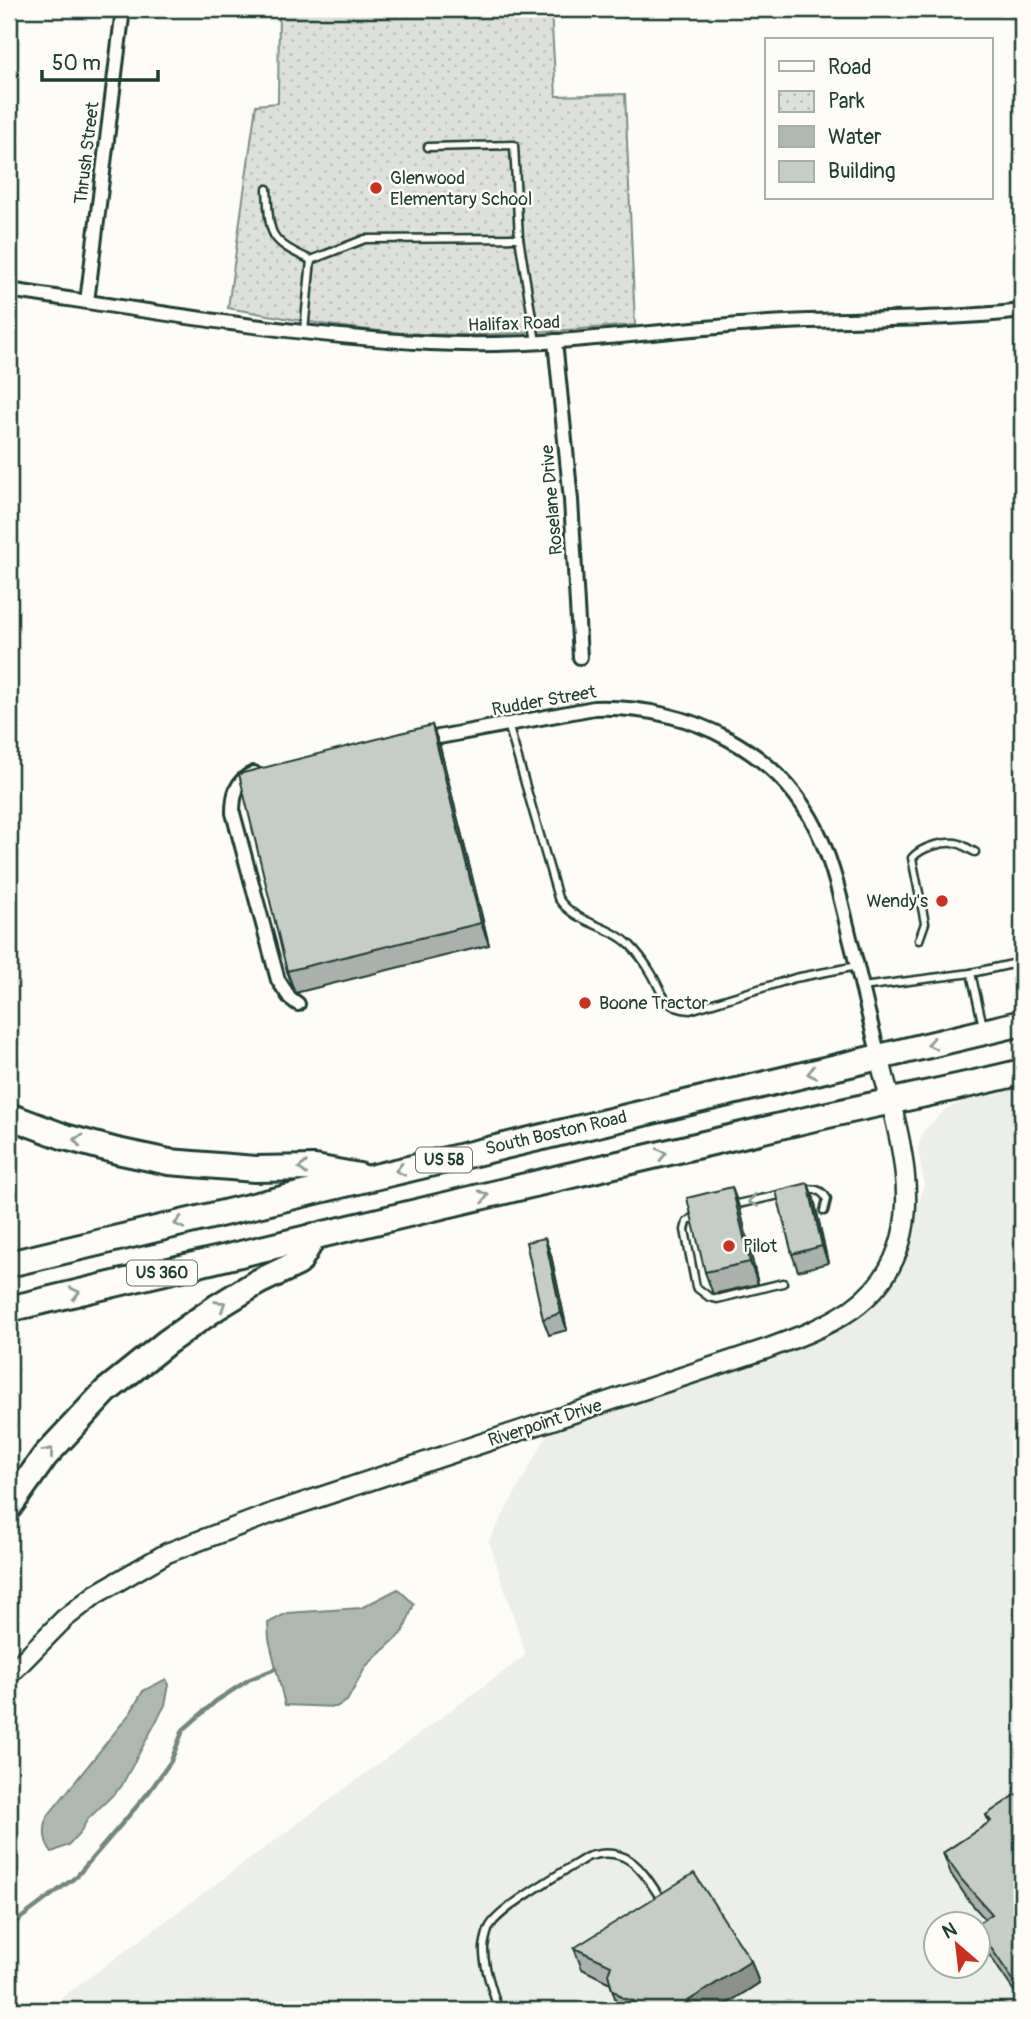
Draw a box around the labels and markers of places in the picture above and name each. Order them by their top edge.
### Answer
place label: Glenwood Elementary School [390,167,532,211]
marker: Glenwood Elementary School [368,180,384,196]
place label: Wendy's [866,890,928,913]
marker: Wendy's [934,893,950,909]
place label: Boone Tractor [599,992,709,1015]
marker: Boone Tractor [577,995,593,1011]
place label: Pilot [743,1235,778,1258]
marker: Pilot [721,1238,737,1254]

